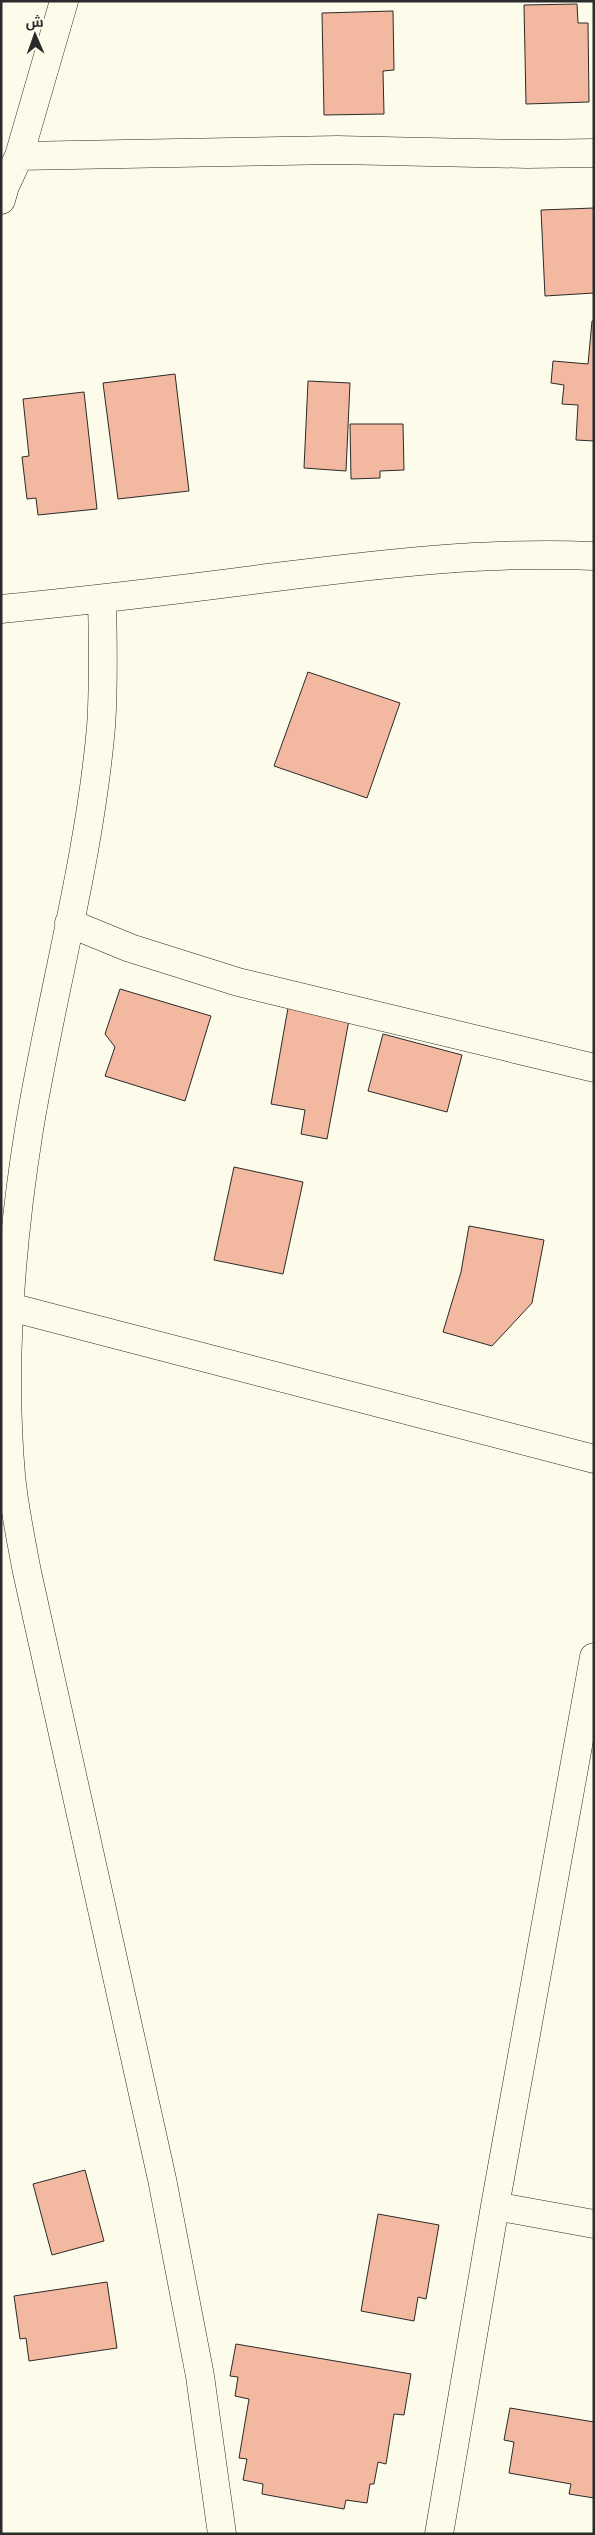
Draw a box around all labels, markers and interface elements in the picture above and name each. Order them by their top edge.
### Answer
north arrow [10,10,60,60]
text: ش [25,14,44,31]

